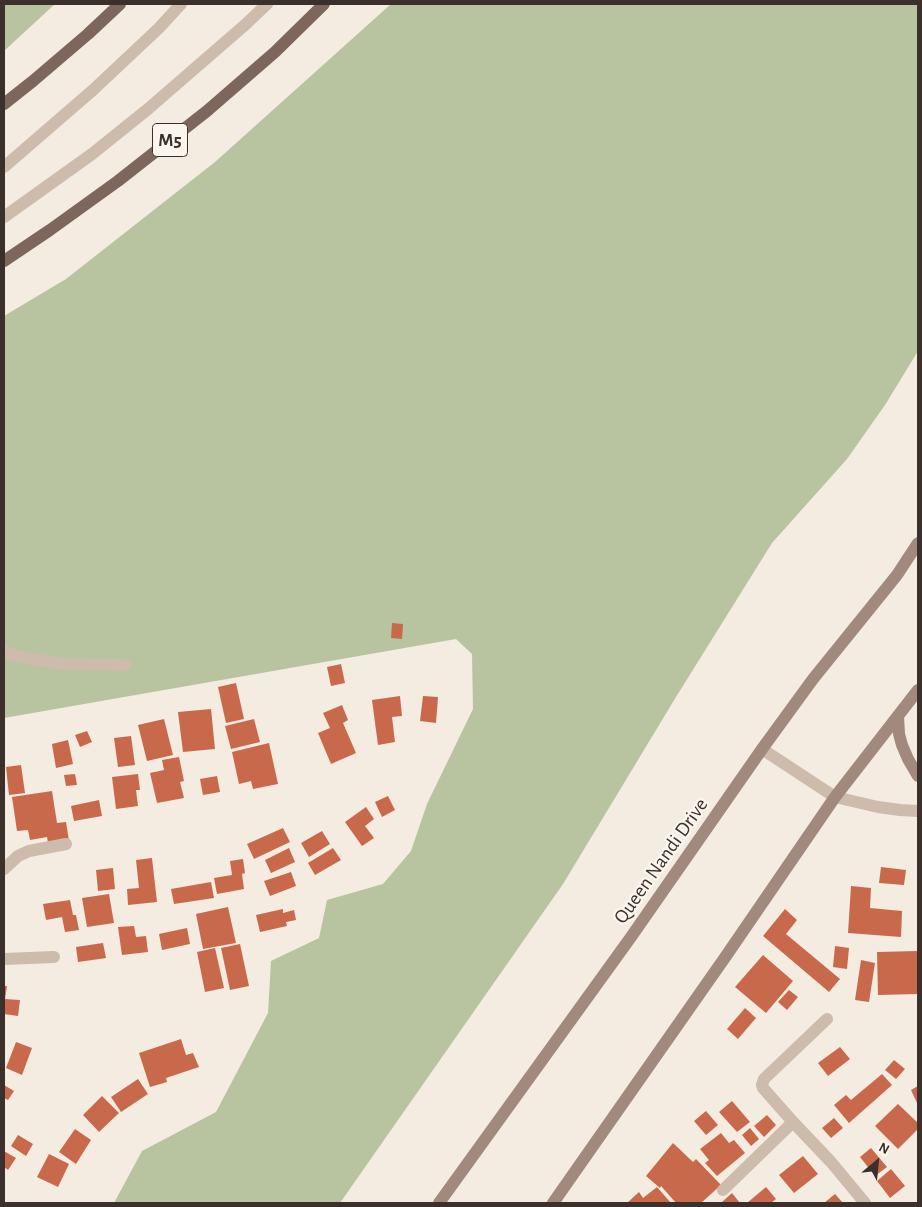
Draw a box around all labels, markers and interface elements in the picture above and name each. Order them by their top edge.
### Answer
road number: M5 [152,124,188,156]
street label: Queen Nandi Drive [609,794,713,928]
north arrow [852,1137,902,1187]
text: N [876,1140,892,1157]

